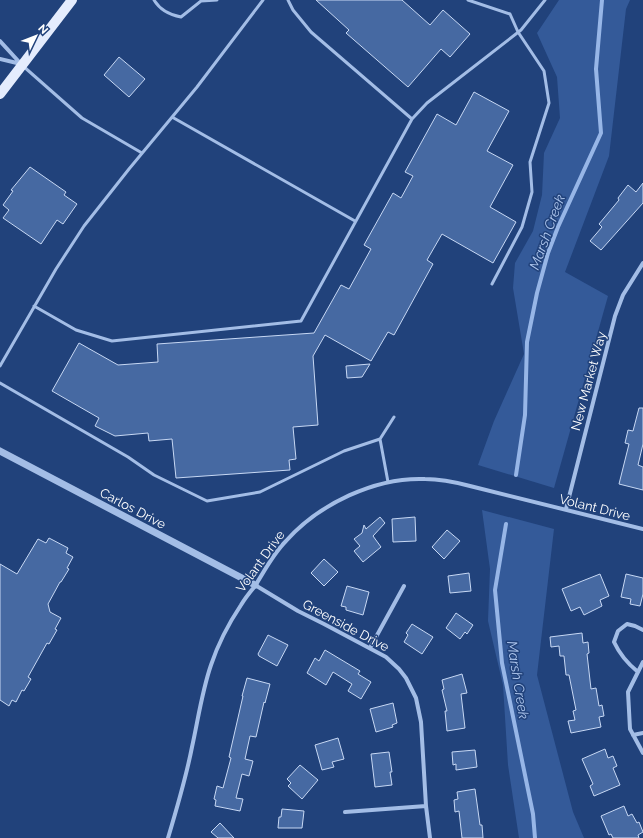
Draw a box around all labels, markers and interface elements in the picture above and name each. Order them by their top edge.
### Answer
north arrow [16,16,56,56]
text: N [35,22,51,37]
water label: Marsh Creek [526,192,568,272]
street label: New Market Way [568,330,609,432]
street label: Carlos Drive [97,485,169,532]
street label: Volant Drive [558,491,632,524]
street label: Volant Drive [233,527,288,595]
street label: Greenside Drive [300,596,392,655]
water label: Marsh Creek [504,640,532,721]

